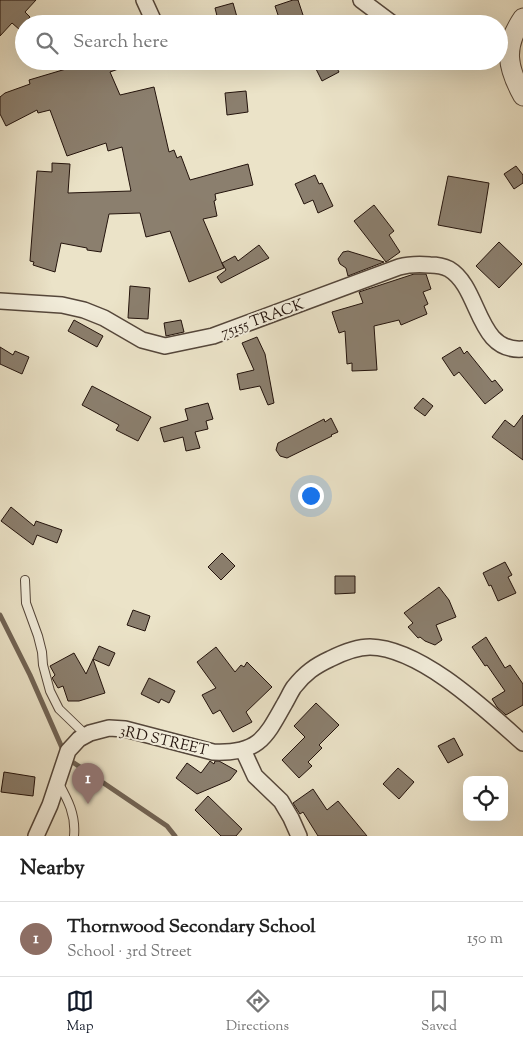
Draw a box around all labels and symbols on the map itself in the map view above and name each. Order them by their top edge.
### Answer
street label: 75155 TRACK [218,295,307,344]
your location [298,483,324,509]
street label: 3RD STREET [117,721,211,762]
pin: 1 [72,763,104,804]

